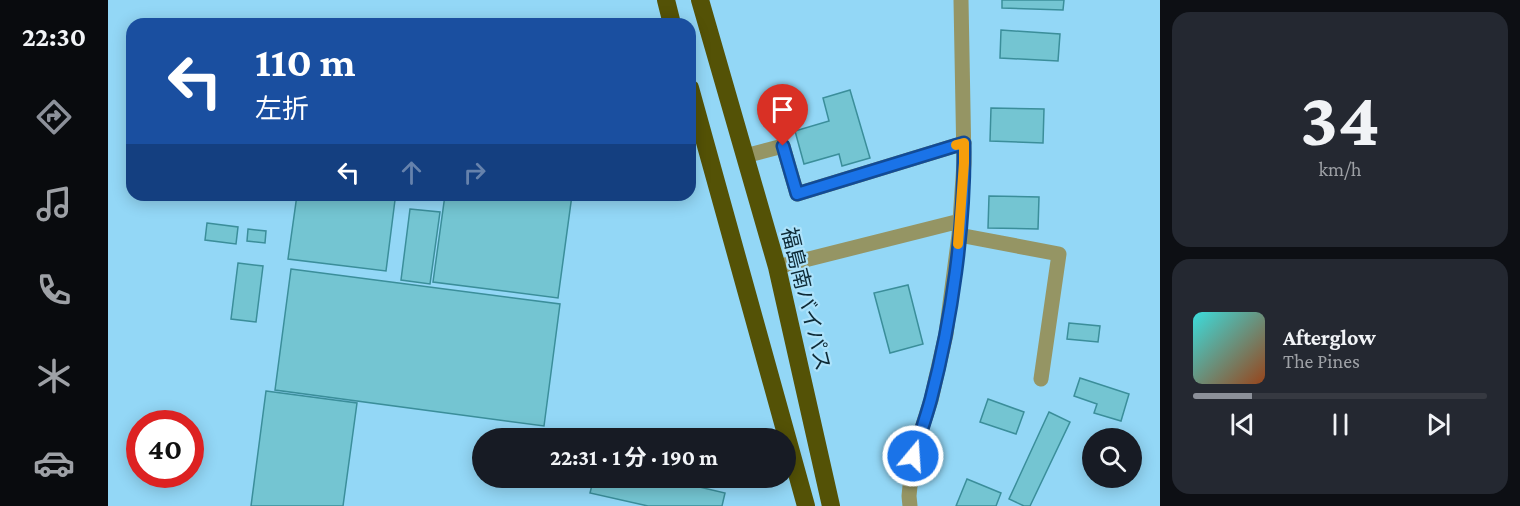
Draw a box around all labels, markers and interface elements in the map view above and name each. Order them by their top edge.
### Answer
text: 22:30 [22,22,86,52]
text: 110 m [255,38,356,85]
icon: left [156,42,234,120]
text: 34 [1300,75,1380,162]
pin [757,84,808,146]
icon: arrive [766,93,799,126]
text: 左折 [255,94,309,124]
icon: directions [33,96,75,138]
icon: left [332,156,365,189]
icon: ahead [395,156,428,189]
icon: right [458,156,491,189]
text: km/h [1318,158,1362,180]
icon: music [33,183,75,225]
street label: 福島南バイパス [777,225,835,373]
icon: phone [33,269,75,311]
text: Afterglow [1283,325,1376,350]
text: The Pines [1283,350,1360,372]
icon: climate [33,355,75,397]
icon: previous [1226,408,1259,441]
icon: pause [1324,408,1357,441]
icon: next [1422,408,1455,441]
speed limit sign: 40 [126,410,204,488]
position arrow [881,424,945,488]
map controls [1082,428,1142,488]
button: search [1082,428,1142,488]
icon: car [33,442,75,484]
text: 22:31 · 1 分 · 190 m [550,445,718,470]

